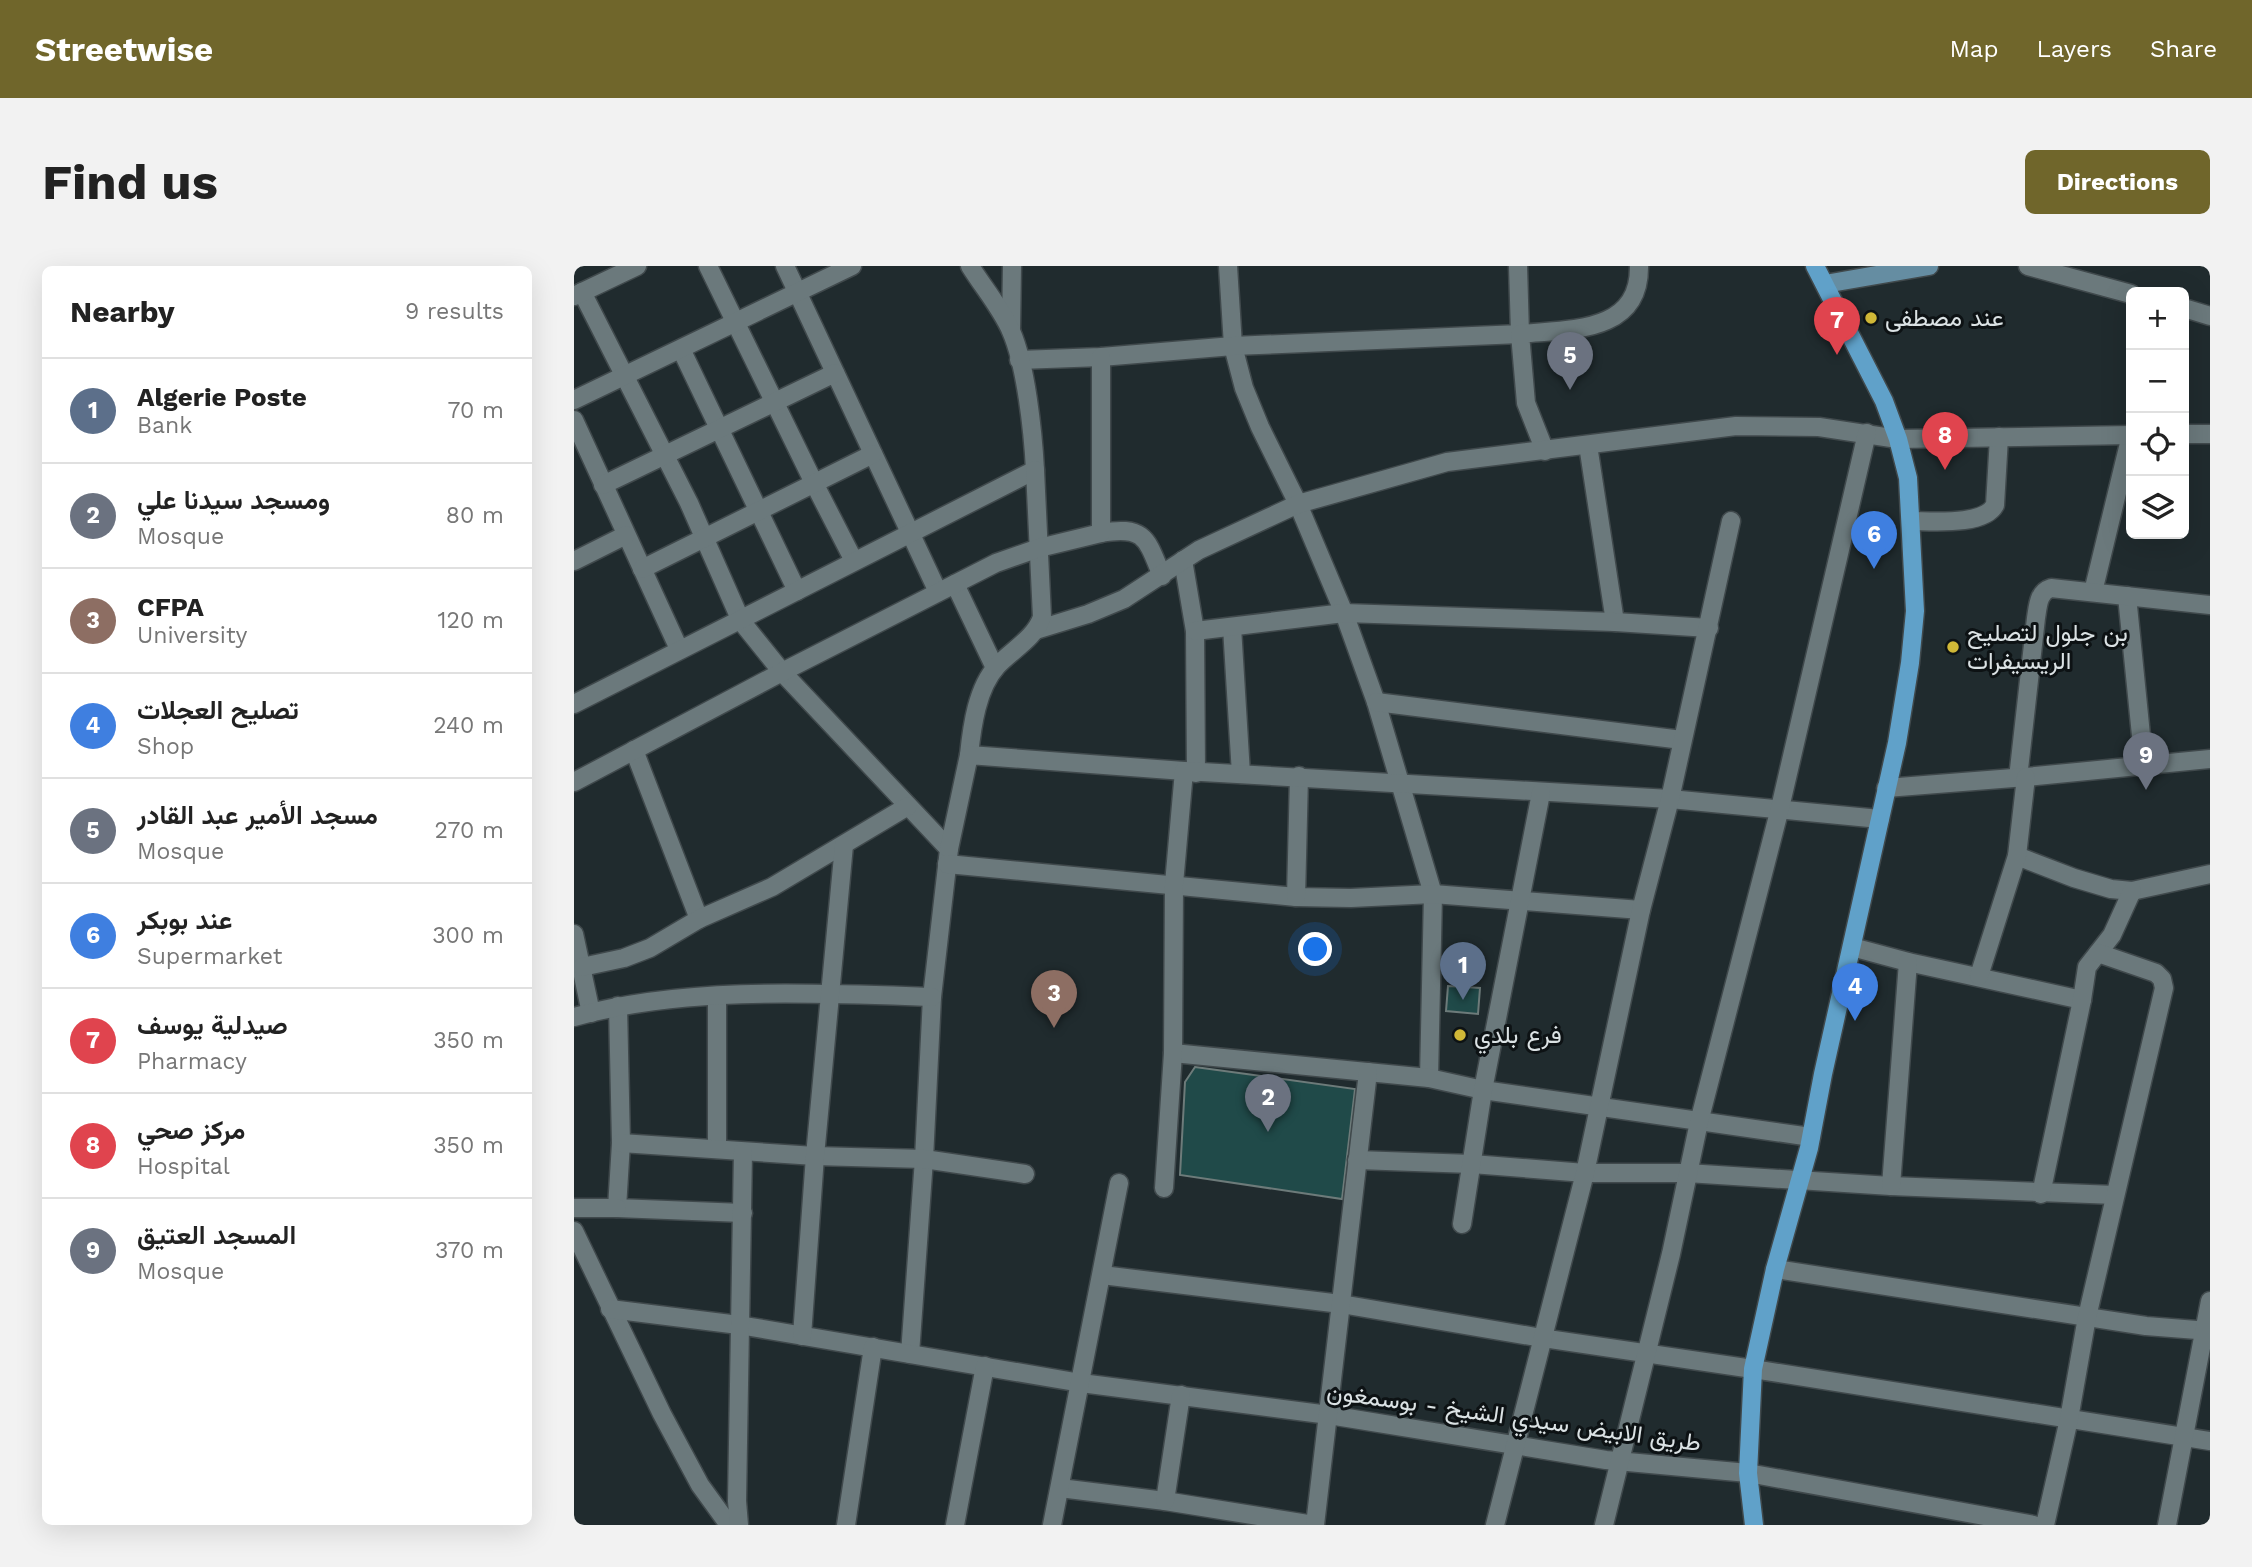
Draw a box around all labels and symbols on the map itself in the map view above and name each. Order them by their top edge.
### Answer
pin: 7 [1814,297,1860,355]
place label: عند مصطفى [1885,304,2004,332]
marker: عند مصطفى [1863,310,1879,326]
pin: 5 [1547,332,1593,390]
pin: 8 [1922,412,1968,470]
pin: 6 [1851,511,1897,569]
place label: بن جلول لتصليح الريسيفرات [1967,619,2128,676]
marker: بن جلول لتصليح الريسيفرات [1945,639,1961,655]
pin: 9 [2123,732,2169,790]
your location [1298,932,1332,966]
pin: 1 [1440,942,1486,1000]
pin: 4 [1832,963,1878,1021]
pin: 3 [1031,970,1077,1028]
place label: فرع بلدي [1474,1021,1562,1054]
marker: فرع بلدي [1452,1027,1468,1043]
pin: 2 [1245,1074,1291,1132]
street label: طريق الابيض سيدي الشيخ - بوسمغون [1325,1377,1703,1462]

